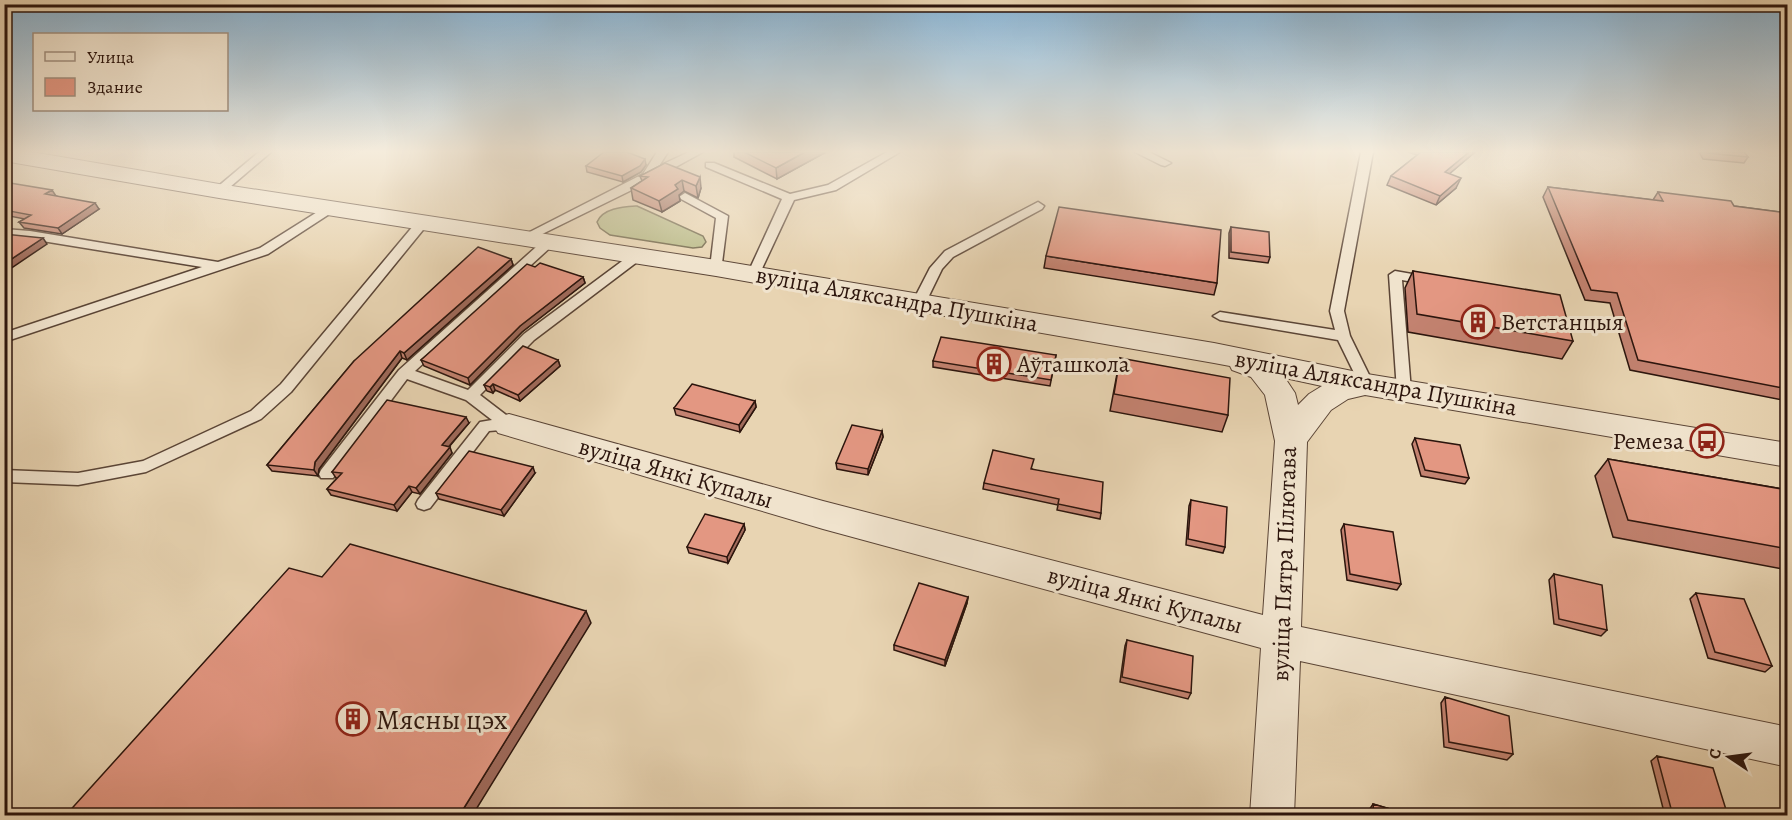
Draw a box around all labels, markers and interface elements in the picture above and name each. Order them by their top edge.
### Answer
legend [33,33,228,111]
text: Улица [87,45,135,69]
text: Здание [87,75,143,99]
street label: вуліца Аляксандра Пушкіна [753,258,1041,340]
building icon: Ветстанцыя [1460,304,1496,340]
place label: Ветстанцыя [1501,306,1624,338]
street label: вуліца Аляксандра Пушкіна [1232,342,1520,424]
building icon: Аўташкола [976,346,1012,382]
place label: Аўташкола [1016,348,1130,380]
bus stop icon: Ремеза [1689,423,1725,459]
place label: Ремеза [1613,425,1684,457]
street label: вуліца Янкі Купалы [575,430,777,516]
street label: вуліца Пятра Пілютава [1264,446,1304,682]
street label: вуліца Янкі Купалы [1044,559,1246,641]
building icon: Мясны цэх [335,701,371,737]
place label: Мясны цэх [376,701,508,739]
north arrow [1699,727,1759,787]
text: С [1704,746,1727,761]

